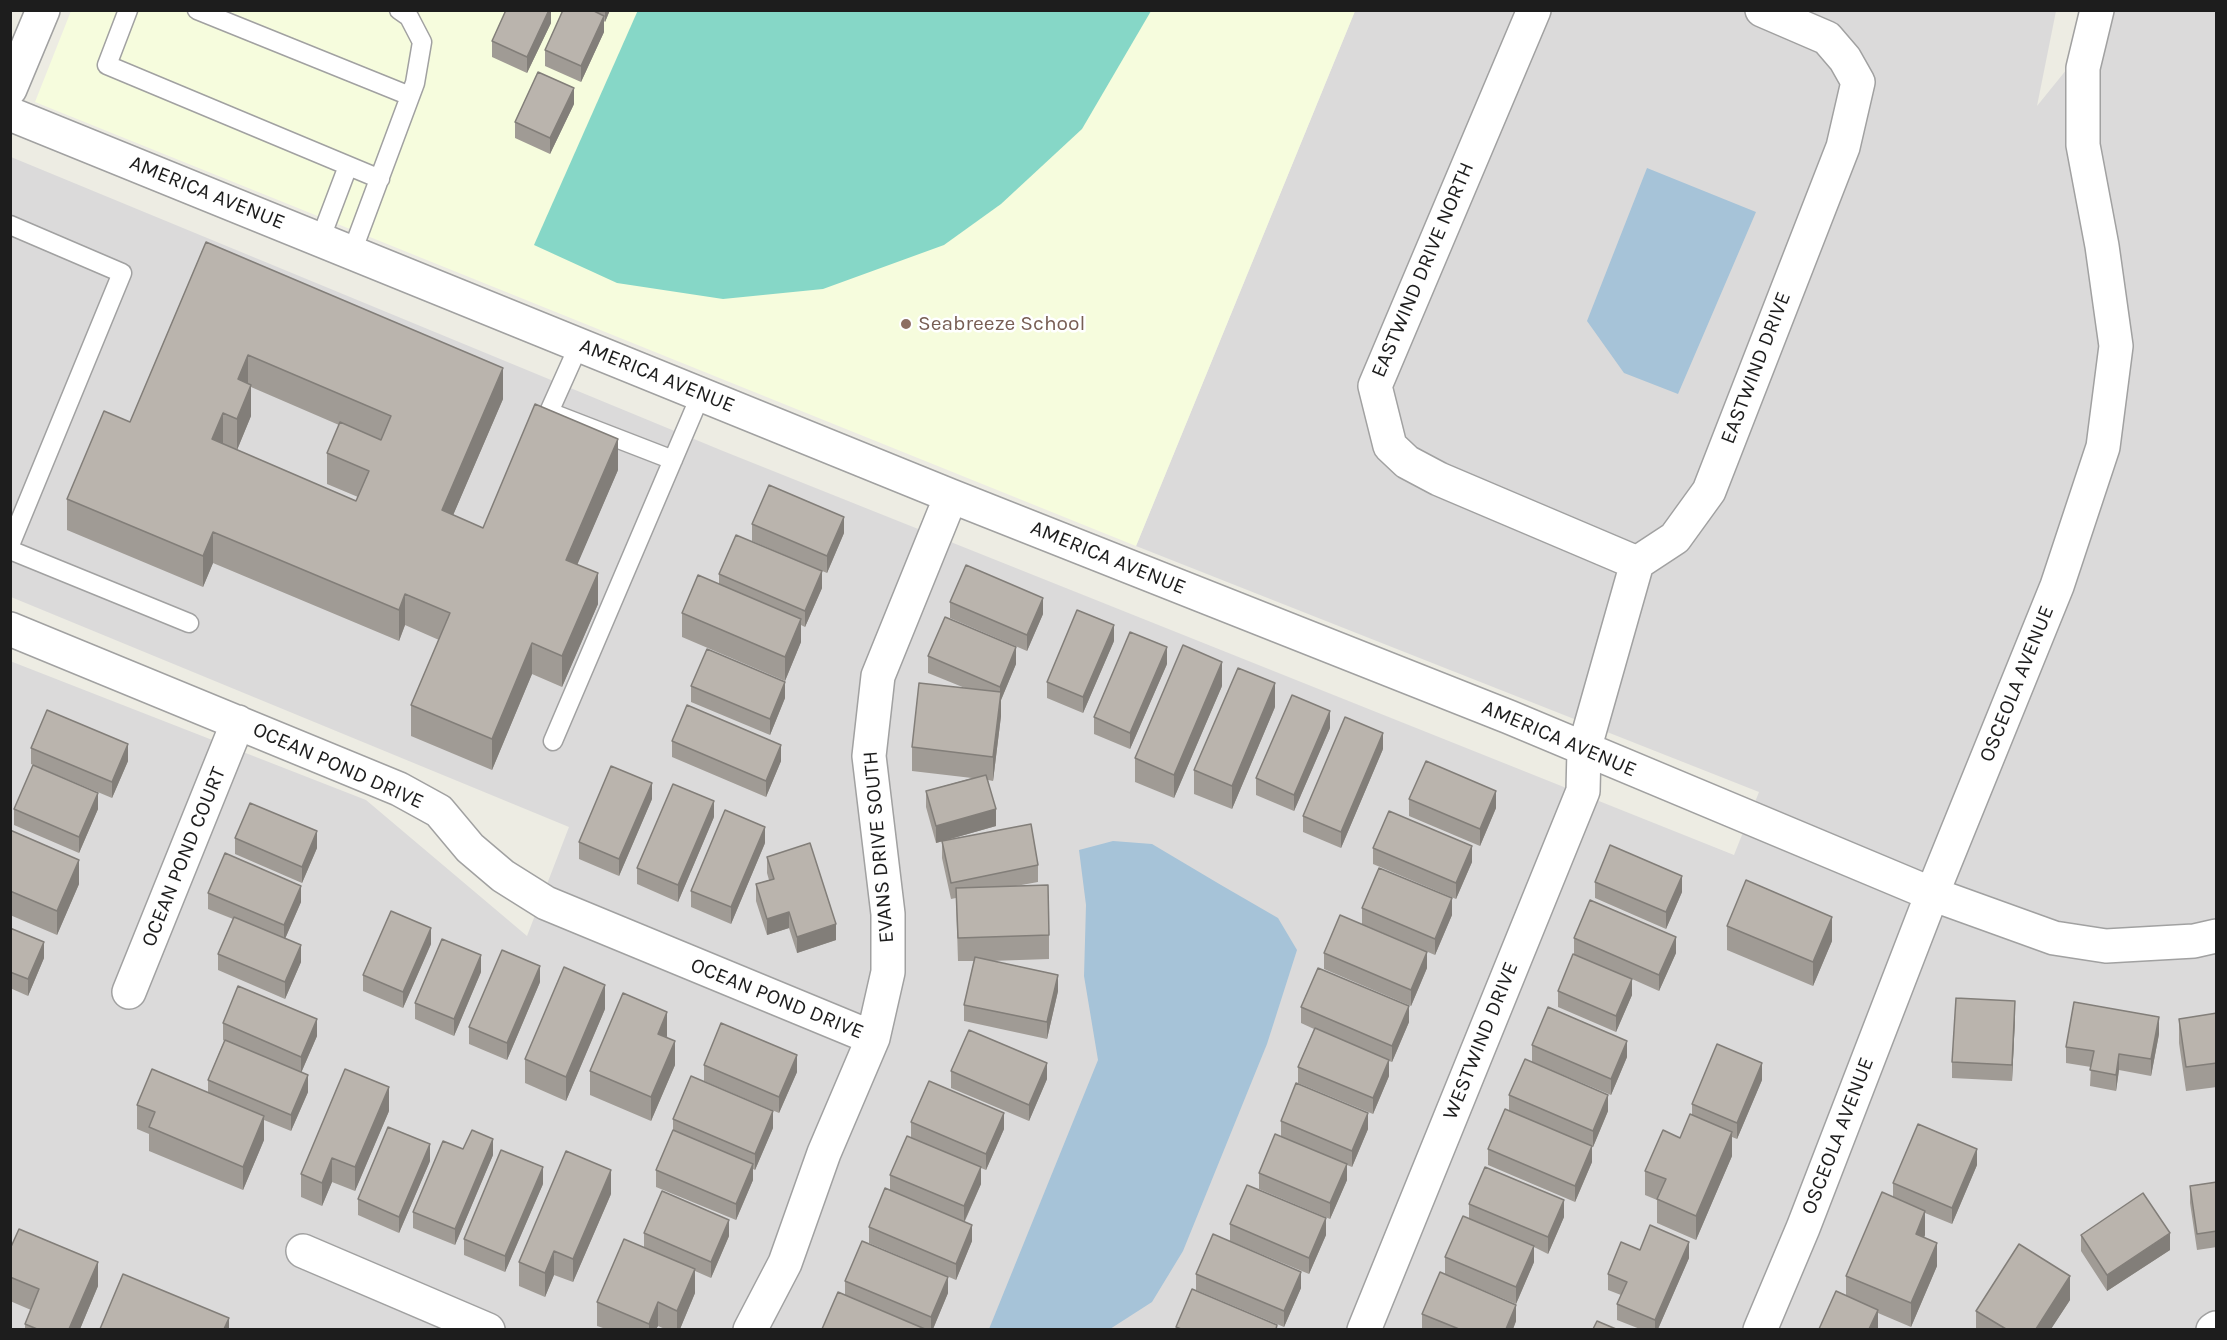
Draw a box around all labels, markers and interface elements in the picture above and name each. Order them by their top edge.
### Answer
street label: AMERICA AVENUE [126,150,288,236]
street label: EASTWIND DRIVE NORTH [1366,159,1480,381]
street label: EASTWIND DRIVE [1715,288,1797,448]
place label: Seabreeze School [918,311,1085,337]
marker: Seabreeze School [899,317,913,331]
street label: AMERICA AVENUE [576,333,738,419]
street label: AMERICA AVENUE [1027,515,1189,601]
street label: OSCEOLA AVENUE [1974,602,2060,766]
street label: AMERICA AVENUE [1478,695,1640,783]
street label: OCEAN POND DRIVE [249,717,427,815]
street label: EVANS DRIVE SOUTH [858,750,900,944]
street label: OCEAN POND COURT [136,763,232,951]
street label: OCEAN POND DRIVE [687,953,867,1045]
street label: WESTWIND DRIVE [1438,958,1524,1124]
street label: OSCEOLA AVENUE [1796,1054,1880,1218]

